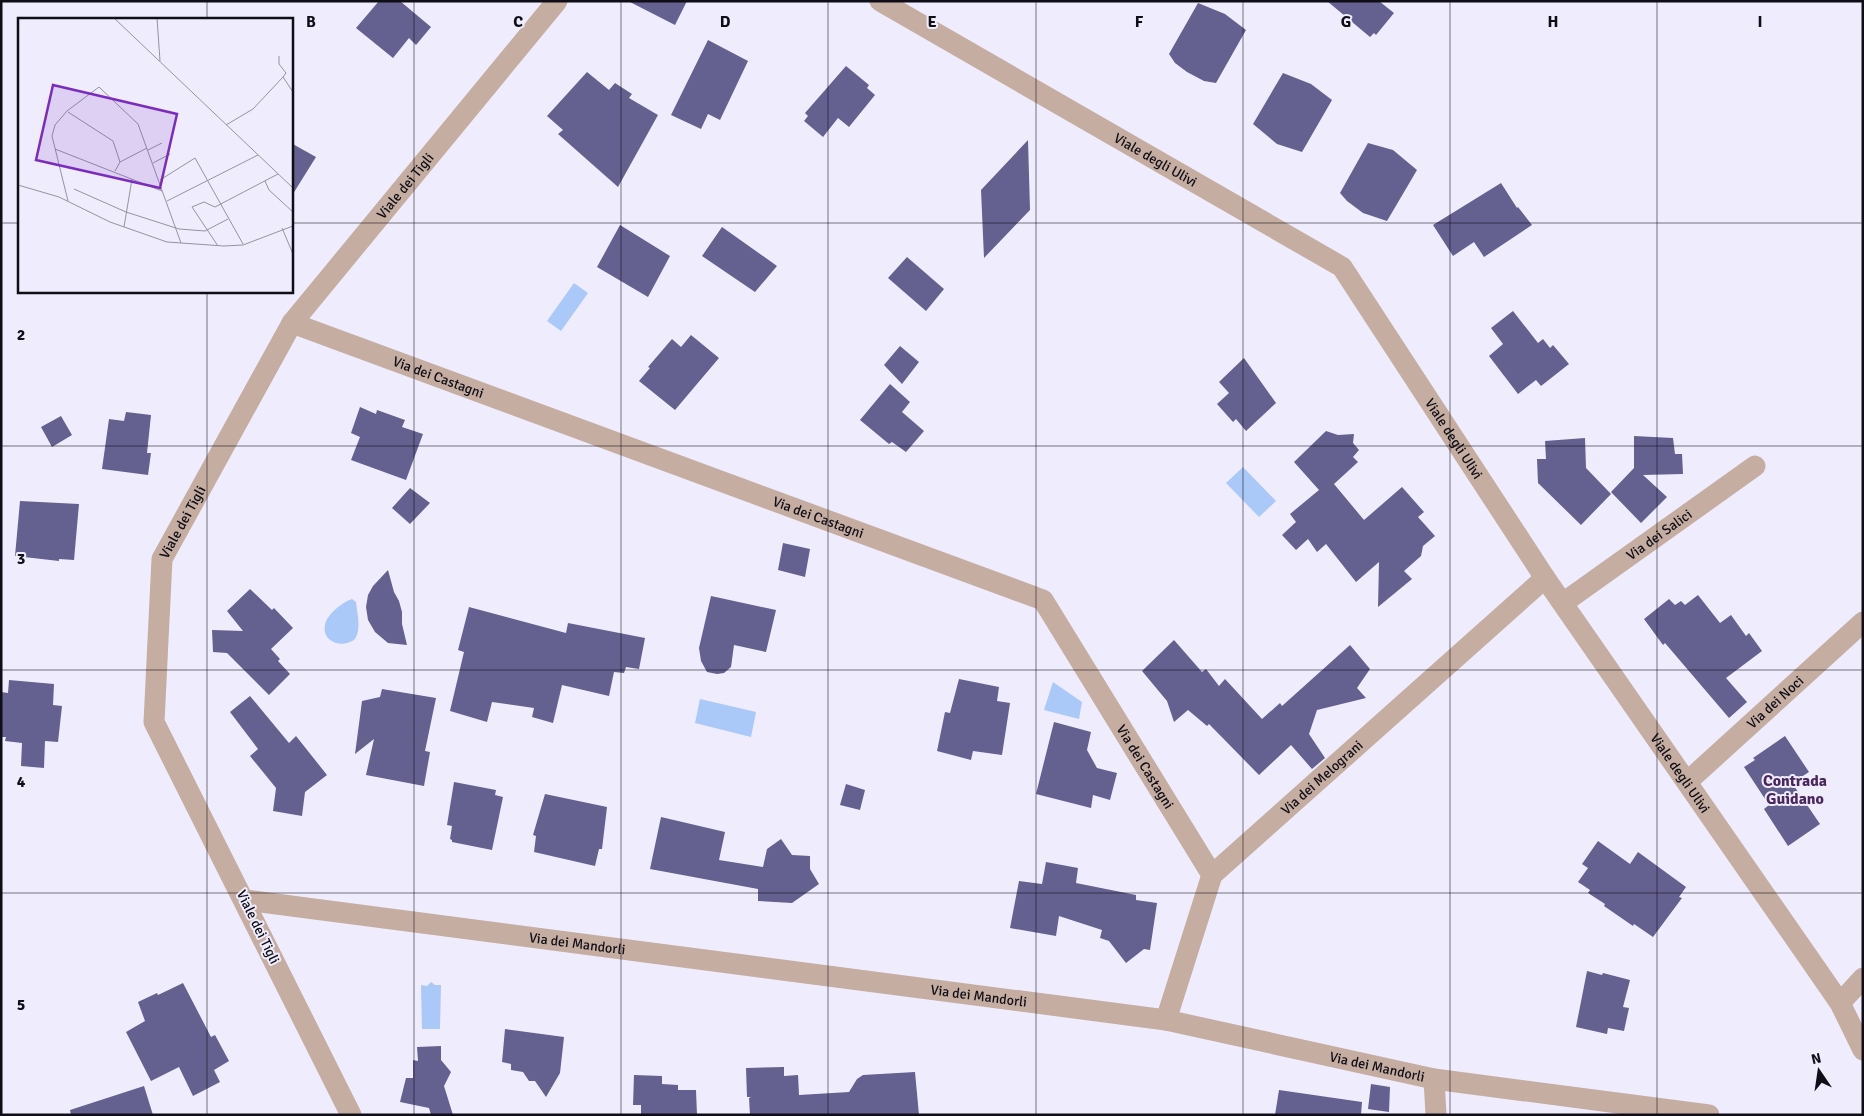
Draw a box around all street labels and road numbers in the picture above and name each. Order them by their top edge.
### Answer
street label: Viale degli Ulivi [1111,129,1200,190]
street label: Viale dei Tigli [373,149,437,222]
street label: Via dei Castagni [390,352,486,402]
street label: Viale degli Ulivi [1421,395,1487,482]
street label: Viale dei Tigli [156,483,209,561]
street label: Via dei Castagni [770,493,866,542]
street label: Via dei Salici [1623,505,1695,564]
street label: Via dei Noci [1743,672,1807,732]
street label: Via dei Castagni [1113,721,1178,812]
street label: Viale degli Ulivi [1647,730,1714,816]
street label: Via dei Melograni [1277,736,1366,818]
street label: Viale dei Tigli [233,887,283,967]
street label: Via dei Mandorli [528,929,626,958]
street label: Via dei Mandorli [930,981,1028,1010]
street label: Via dei Mandorli [1328,1048,1426,1085]

